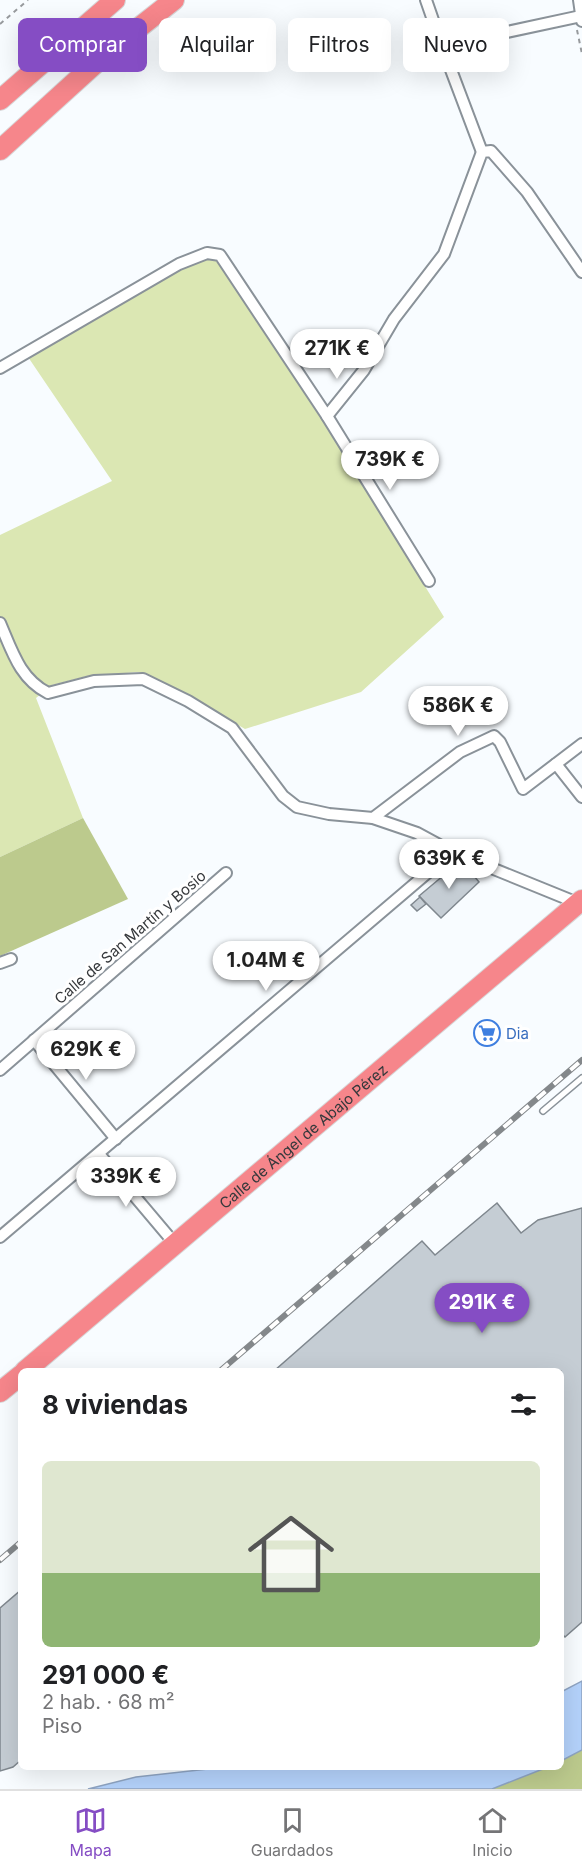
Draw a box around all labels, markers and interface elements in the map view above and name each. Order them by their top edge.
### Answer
chip: Comprar [18,18,147,72]
chip: Alquilar [159,18,276,72]
chip: Filtros [288,18,391,72]
chip: Nuevo [403,18,509,72]
pin: 271K € [288,329,386,380]
text: 271K € [304,336,370,360]
pin: 739K € [341,440,439,491]
text: 739K € [355,447,425,471]
pin: 586K € [409,686,507,737]
text: 586K € [422,693,494,717]
pin: 639K € [400,839,498,890]
text: 639K € [413,846,485,870]
street label: Calle de San Martín y Bosio [50,866,210,1008]
pin: 1.04M € [211,941,321,992]
text: 1.04M € [227,948,305,972]
supermarket icon: Dia [472,1018,502,1048]
place label: Dia [506,1024,529,1043]
pin: 629K € [37,1030,135,1081]
text: 629K € [50,1037,122,1061]
street label: Calle de Ángel de Abajo Pérez [215,1059,391,1212]
pin: 339K € [77,1157,175,1208]
text: 339K € [90,1164,162,1188]
pin: 291K € [433,1283,531,1334]
text: 291K € [448,1290,516,1314]
icon: filters [507,1388,540,1421]
text: 8 viviendas [42,1389,188,1420]
icon: home [237,1500,345,1608]
text: 291 000 € [42,1659,169,1690]
text: 2 hab. · 68 m² [42,1690,175,1714]
text: Piso [42,1714,82,1738]
tab: Mapa [69,1804,112,1860]
tab: Guardados [251,1804,333,1860]
tab: Inicio [472,1804,513,1860]

